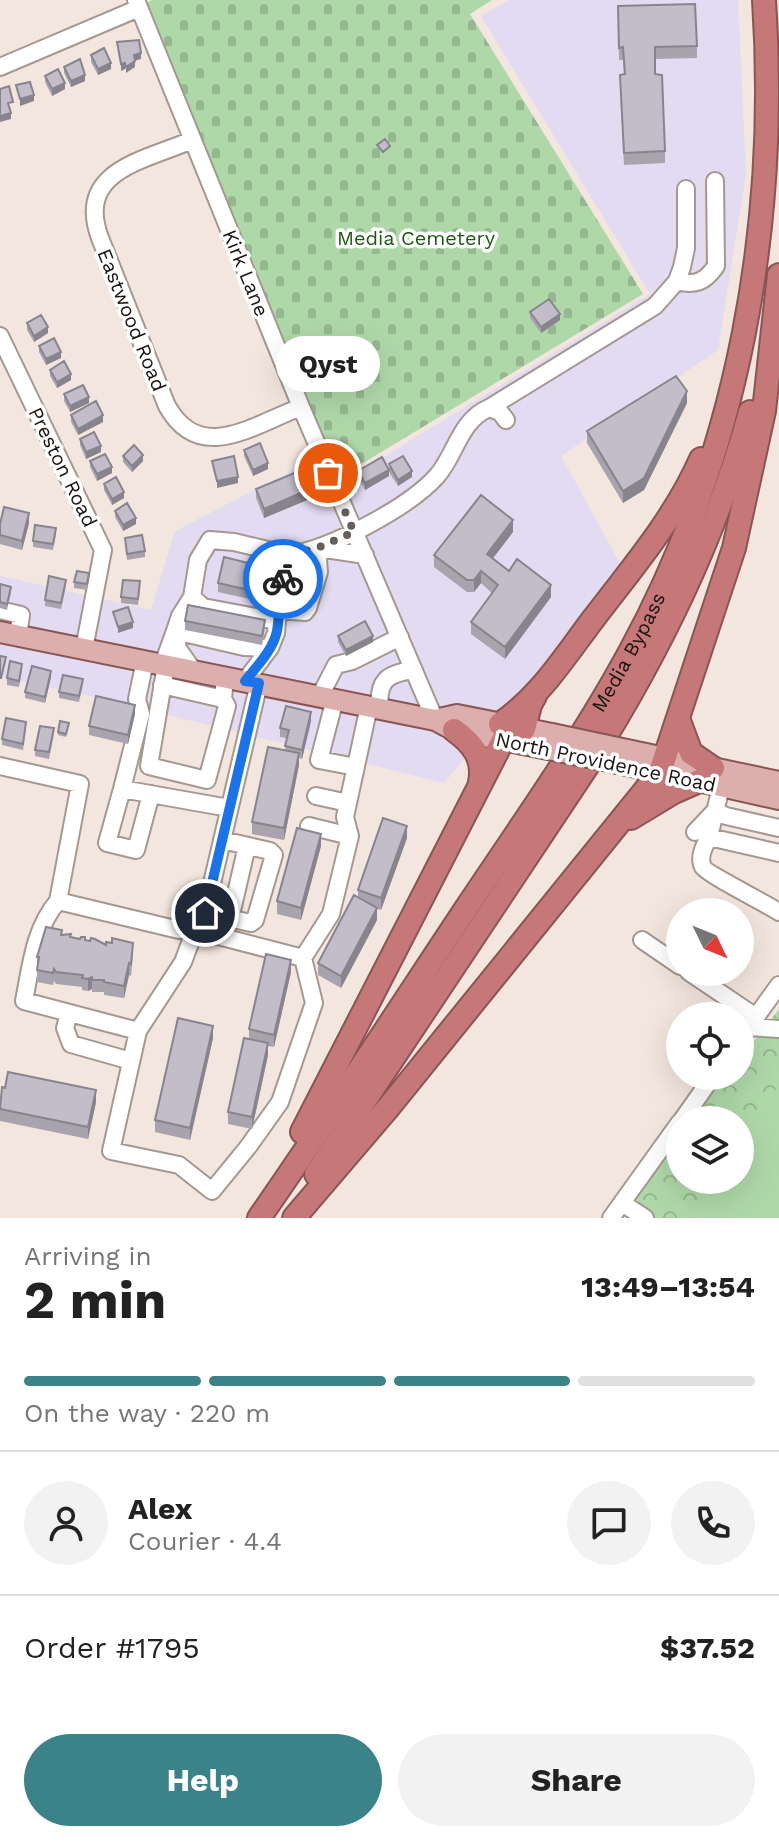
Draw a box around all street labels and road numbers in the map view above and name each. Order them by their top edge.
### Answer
street label: Kirk Lane [218,226,274,320]
street label: Eastwood Road [92,245,172,395]
street label: Preston Road [24,403,102,531]
street label: Media Bypass [586,589,670,716]
street label: North Providence Road [494,727,718,797]

